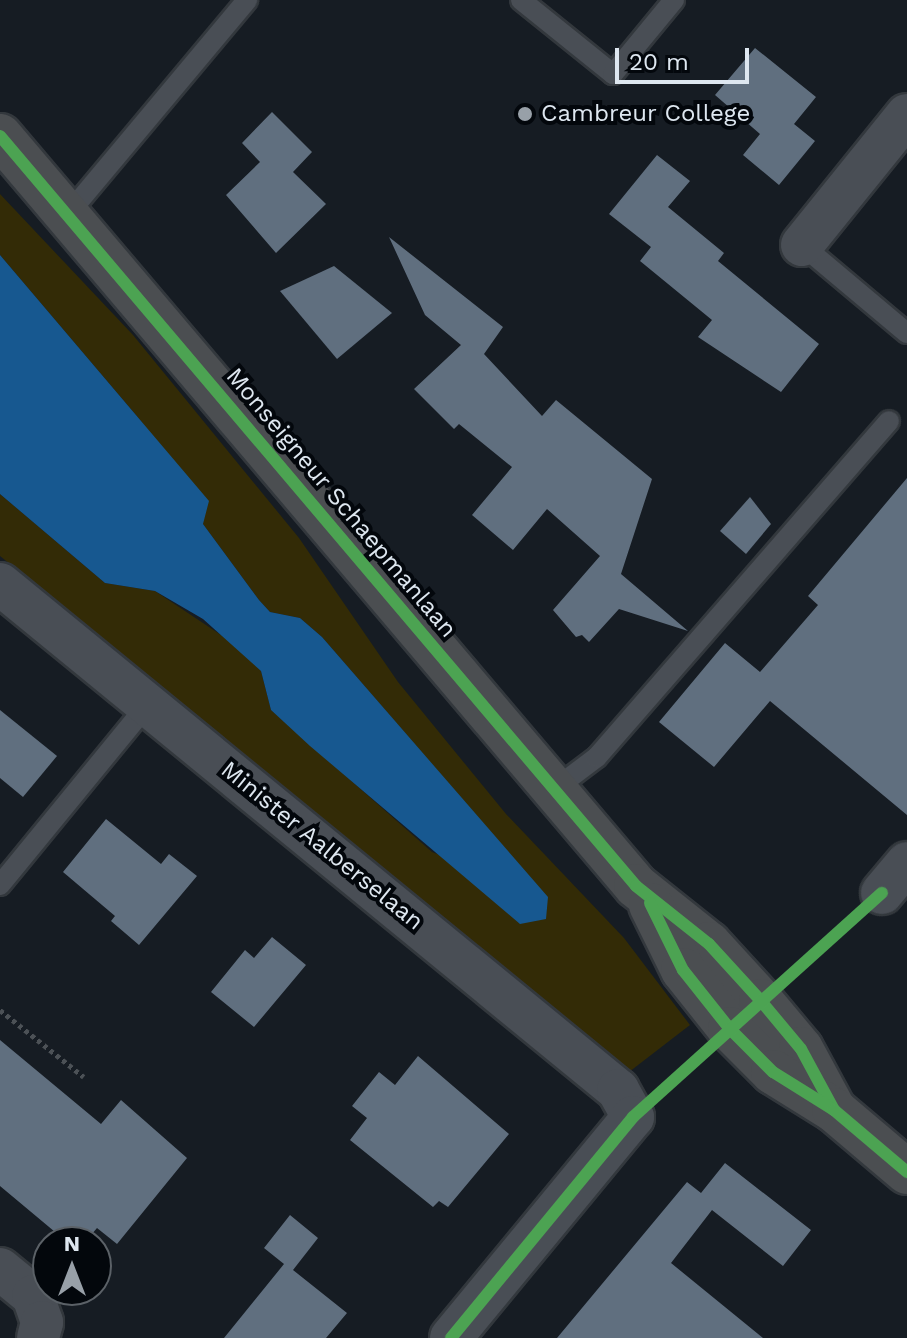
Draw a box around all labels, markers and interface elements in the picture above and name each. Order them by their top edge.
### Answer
scale bar [619,32,753,82]
text: 20 m [629,48,689,76]
place label: Cambreur College [541,100,751,128]
marker: Cambreur College [516,105,534,123]
street label: Monseigneur Schaepmanlaan [220,362,462,644]
street label: Minister Aalberselaan [214,755,430,937]
north arrow [32,1226,112,1306]
text: N [64,1231,80,1256]

